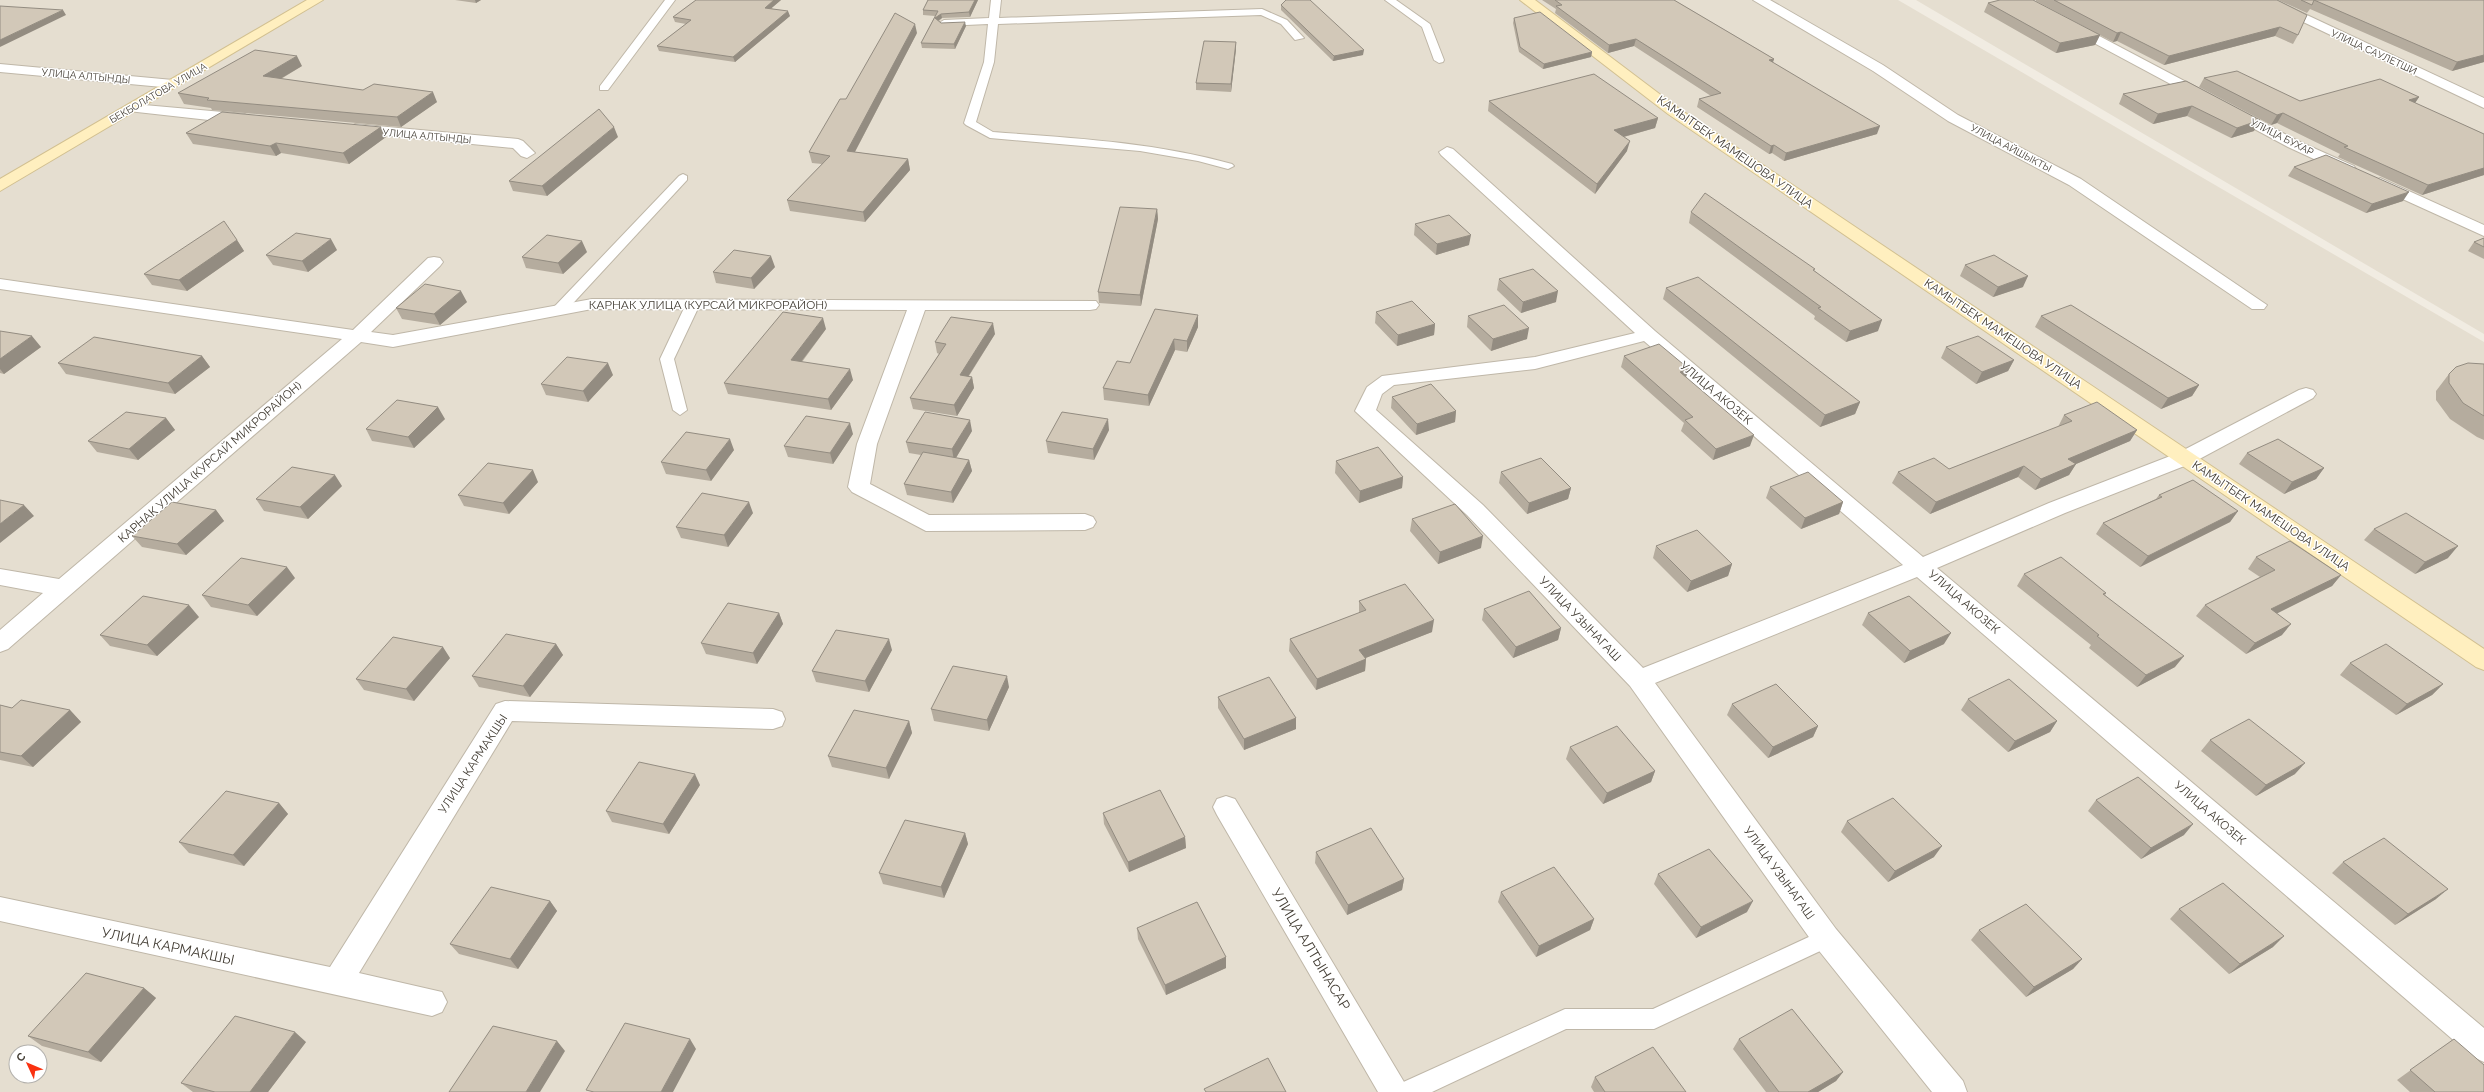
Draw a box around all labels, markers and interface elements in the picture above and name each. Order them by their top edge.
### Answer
street label: УЛИЦА САУЛЕТШИ [2329,27,2419,77]
street label: БЕКБОЛАТОВА УЛИЦА [107,61,209,125]
street label: УЛИЦА АЛТЫНДЫ [41,67,131,85]
street label: КАМЫТБЕК МАМЕШОВА УЛИЦА [1654,93,1816,211]
street label: УЛИЦА БУХАР [2249,116,2315,158]
street label: УЛИЦА АЙШЫКТЫ [1969,122,2053,174]
street label: УЛИЦА АЛТЫНДЫ [382,127,472,145]
street label: КАМЫТБЕК МАМЕШОВА УЛИЦА [1922,276,2084,392]
street label: КАРНАК УЛИЦА (КУРСАЙ МИКРОРАЙОН) [589,298,827,312]
street label: УЛИЦА АКОЗЕК [1677,359,1755,428]
street label: КАРНАК УЛИЦА (КУРСАЙ МИКРОРАЙОН) [115,378,305,546]
street label: КАМЫТБЕК МАМЕШОВА УЛИЦА [2190,458,2352,574]
street label: УЛИЦА АКОЗЕК [1925,567,2003,637]
street label: УЛИЦА УЗЫНАГАШ [1536,574,1624,664]
street label: УЛИЦА КАРМАКШЫ [436,712,510,816]
street label: УЛИЦА АКОЗЕК [2171,778,2249,848]
street label: УЛИЦА УЗЫНАГАШ [1741,824,1817,922]
street label: УЛИЦА АЛТЫНАСАР [1268,885,1354,1013]
street label: УЛИЦА КАРМАКШЫ [100,924,236,968]
north arrow [8,1044,48,1084]
text: С [14,1050,29,1065]

